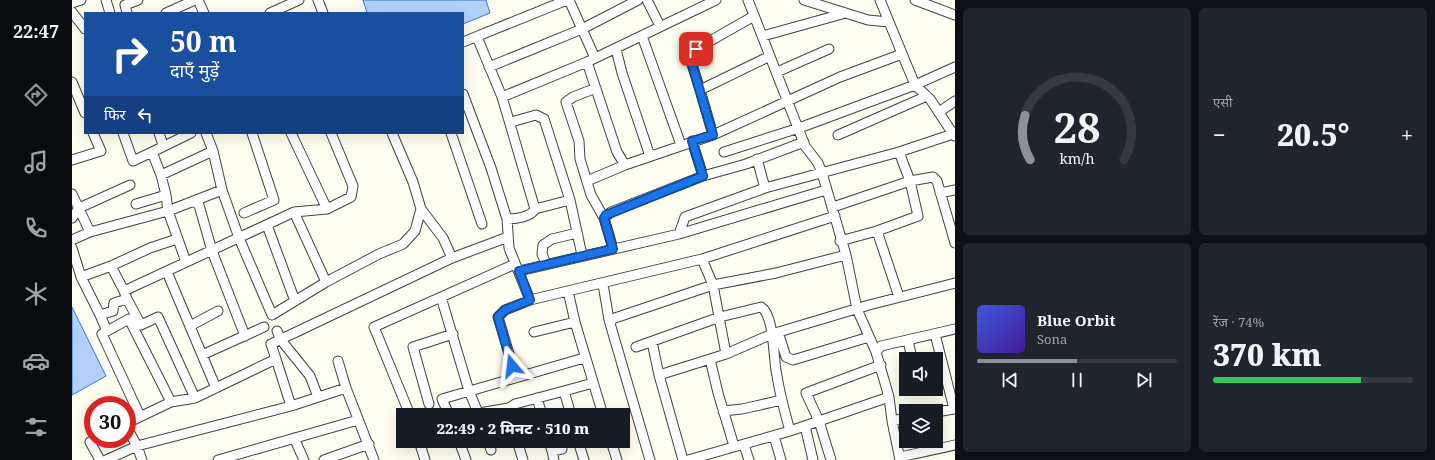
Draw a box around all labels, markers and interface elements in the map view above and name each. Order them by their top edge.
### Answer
text: 22:47 [13,19,59,43]
text: 50 m [170,22,237,60]
icon: right [104,28,156,80]
pin [679,32,713,66]
icon: arrive [685,38,707,60]
text: दाएँ मुड़ें [170,58,219,82]
icon: directions [22,81,50,109]
text: एसी [1213,93,1232,111]
text: 28 [1053,98,1101,154]
text: फिर [104,104,126,124]
icon: left [134,104,156,126]
text: 20.5° [1277,114,1349,155]
text: − [1213,119,1226,149]
text: + [1401,119,1413,149]
icon: music [22,148,50,176]
text: km/h [1059,148,1095,167]
icon: phone [22,214,50,242]
icon: climate [22,280,50,308]
text: Blue Orbit [1037,310,1116,330]
text: रेंज · 74% [1213,313,1264,331]
text: Sona [1037,330,1067,348]
text: 370 km [1213,334,1322,375]
position arrow [491,345,533,387]
icon: car [22,347,50,375]
map controls [899,352,943,448]
button: sound [899,352,943,396]
icon: previous [999,369,1021,391]
icon: pause [1066,369,1088,391]
icon: next [1133,369,1155,391]
speed limit sign: 30 [84,396,136,448]
button: layers [899,404,943,448]
icon: filters [22,413,50,441]
text: 22:49 · 2 मिनट · 510 m [437,418,589,438]

